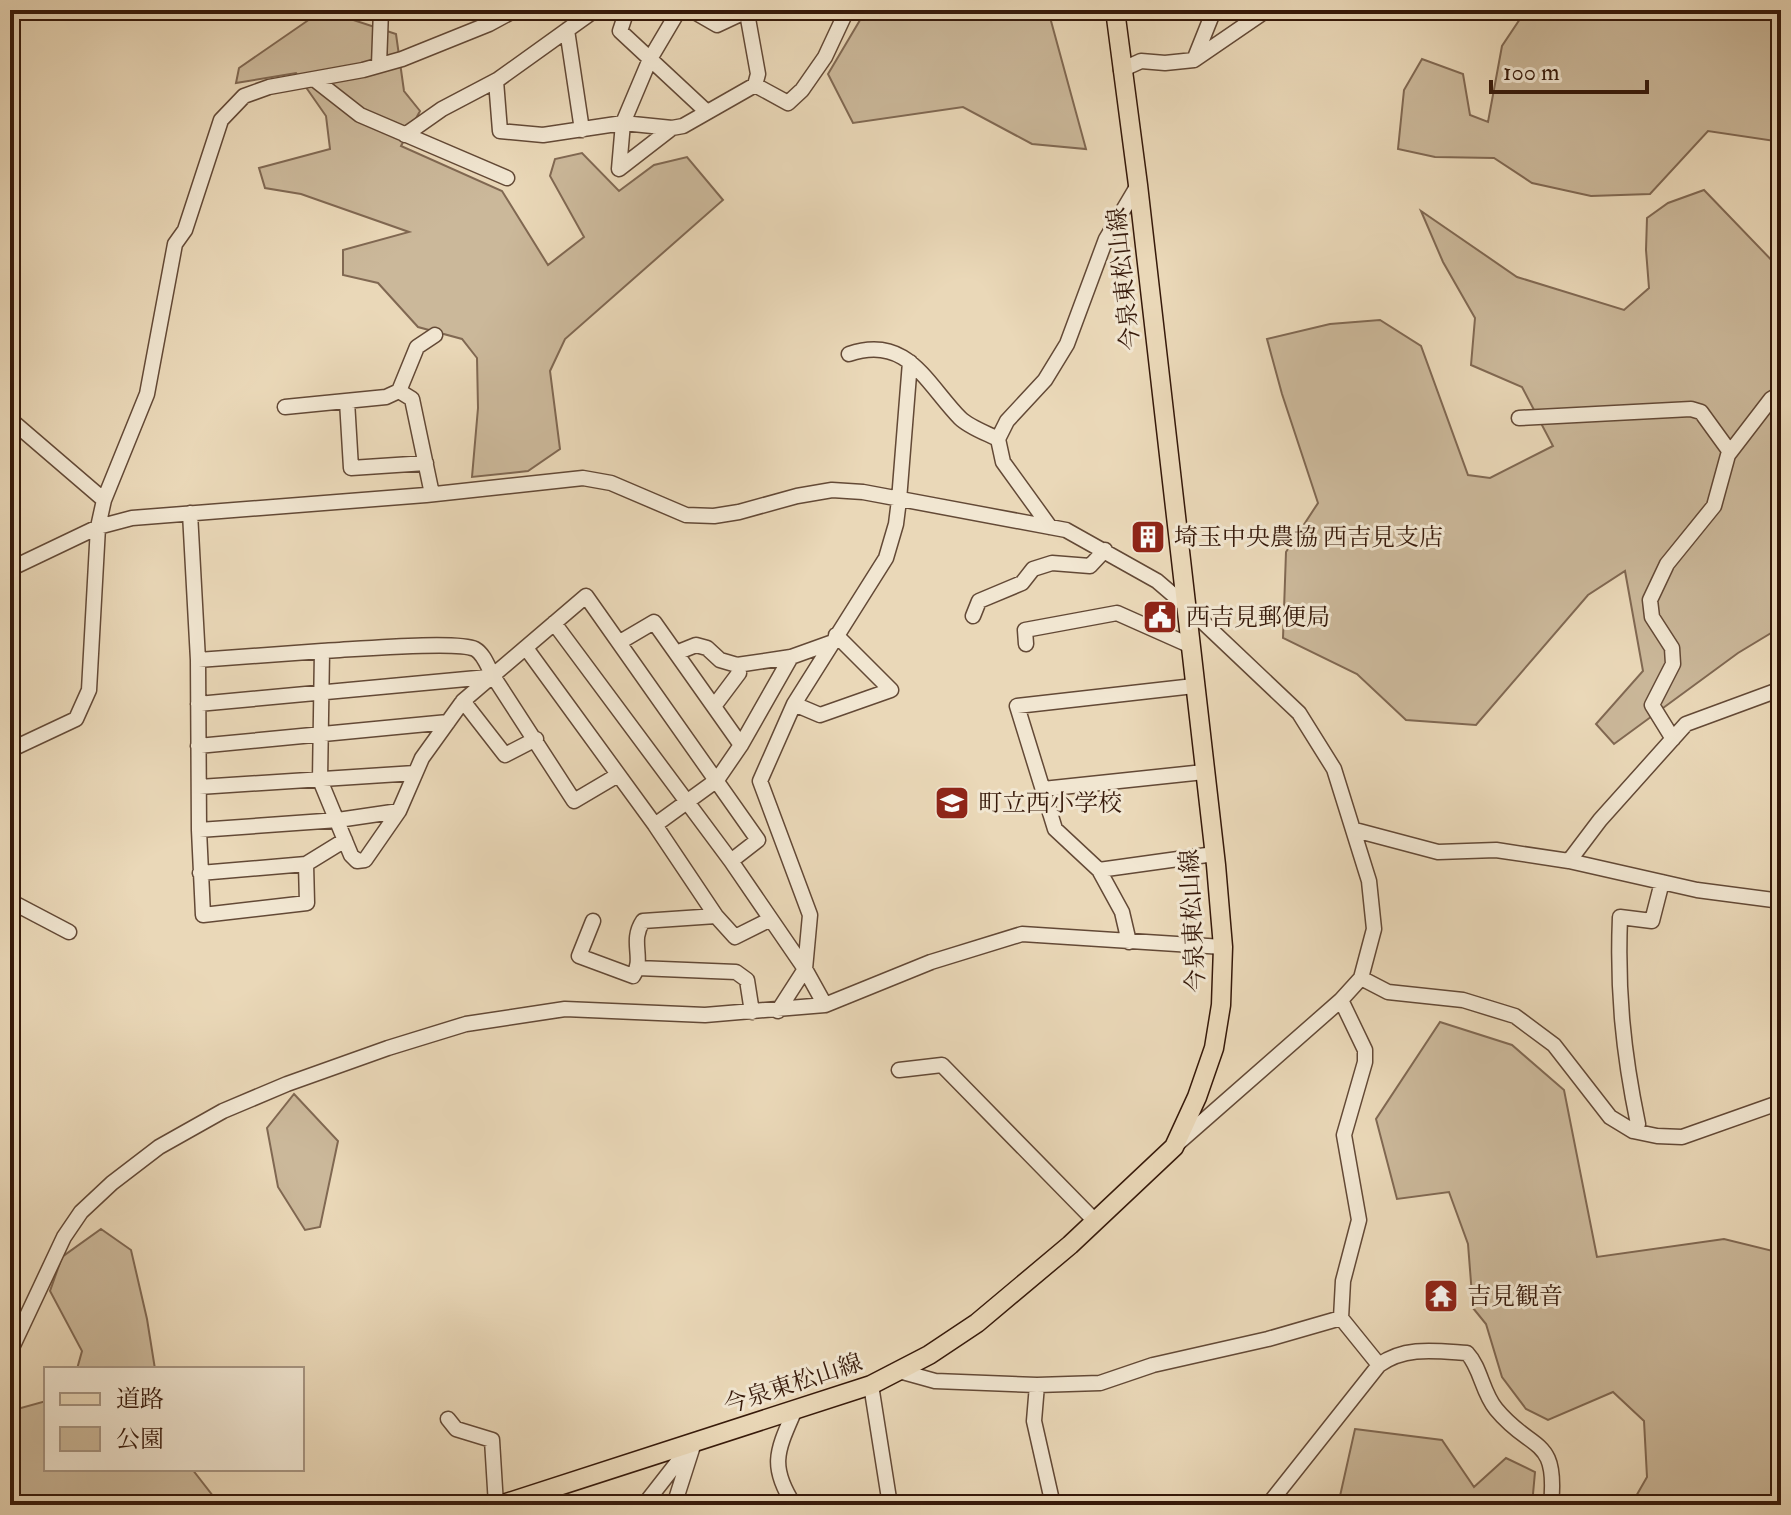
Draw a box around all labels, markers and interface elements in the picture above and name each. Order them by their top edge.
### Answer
scale bar [1491,44,1647,94]
text: 100 m [1503,57,1560,88]
street label: 今泉東松山線 [1101,206,1147,352]
building icon: 埼玉中央農協 西吉見支店 [1129,518,1167,556]
place label: 埼玉中央農協 西吉見支店 [1174,522,1443,553]
public building icon: 西吉見郵便局 [1141,598,1179,636]
place label: 西吉見郵便局 [1186,602,1330,633]
school or university icon: 町立西小学校 [933,784,971,822]
place label: 町立西小学校 [978,788,1122,819]
street label: 今泉東松山線 [1174,848,1212,994]
temple icon: 吉見観音 [1422,1277,1460,1315]
place label: 吉見観音 [1467,1281,1563,1312]
street label: 今泉東松山線 [720,1347,866,1421]
legend [44,1367,304,1471]
text: 道路 [116,1384,164,1415]
text: 公園 [116,1424,164,1455]

